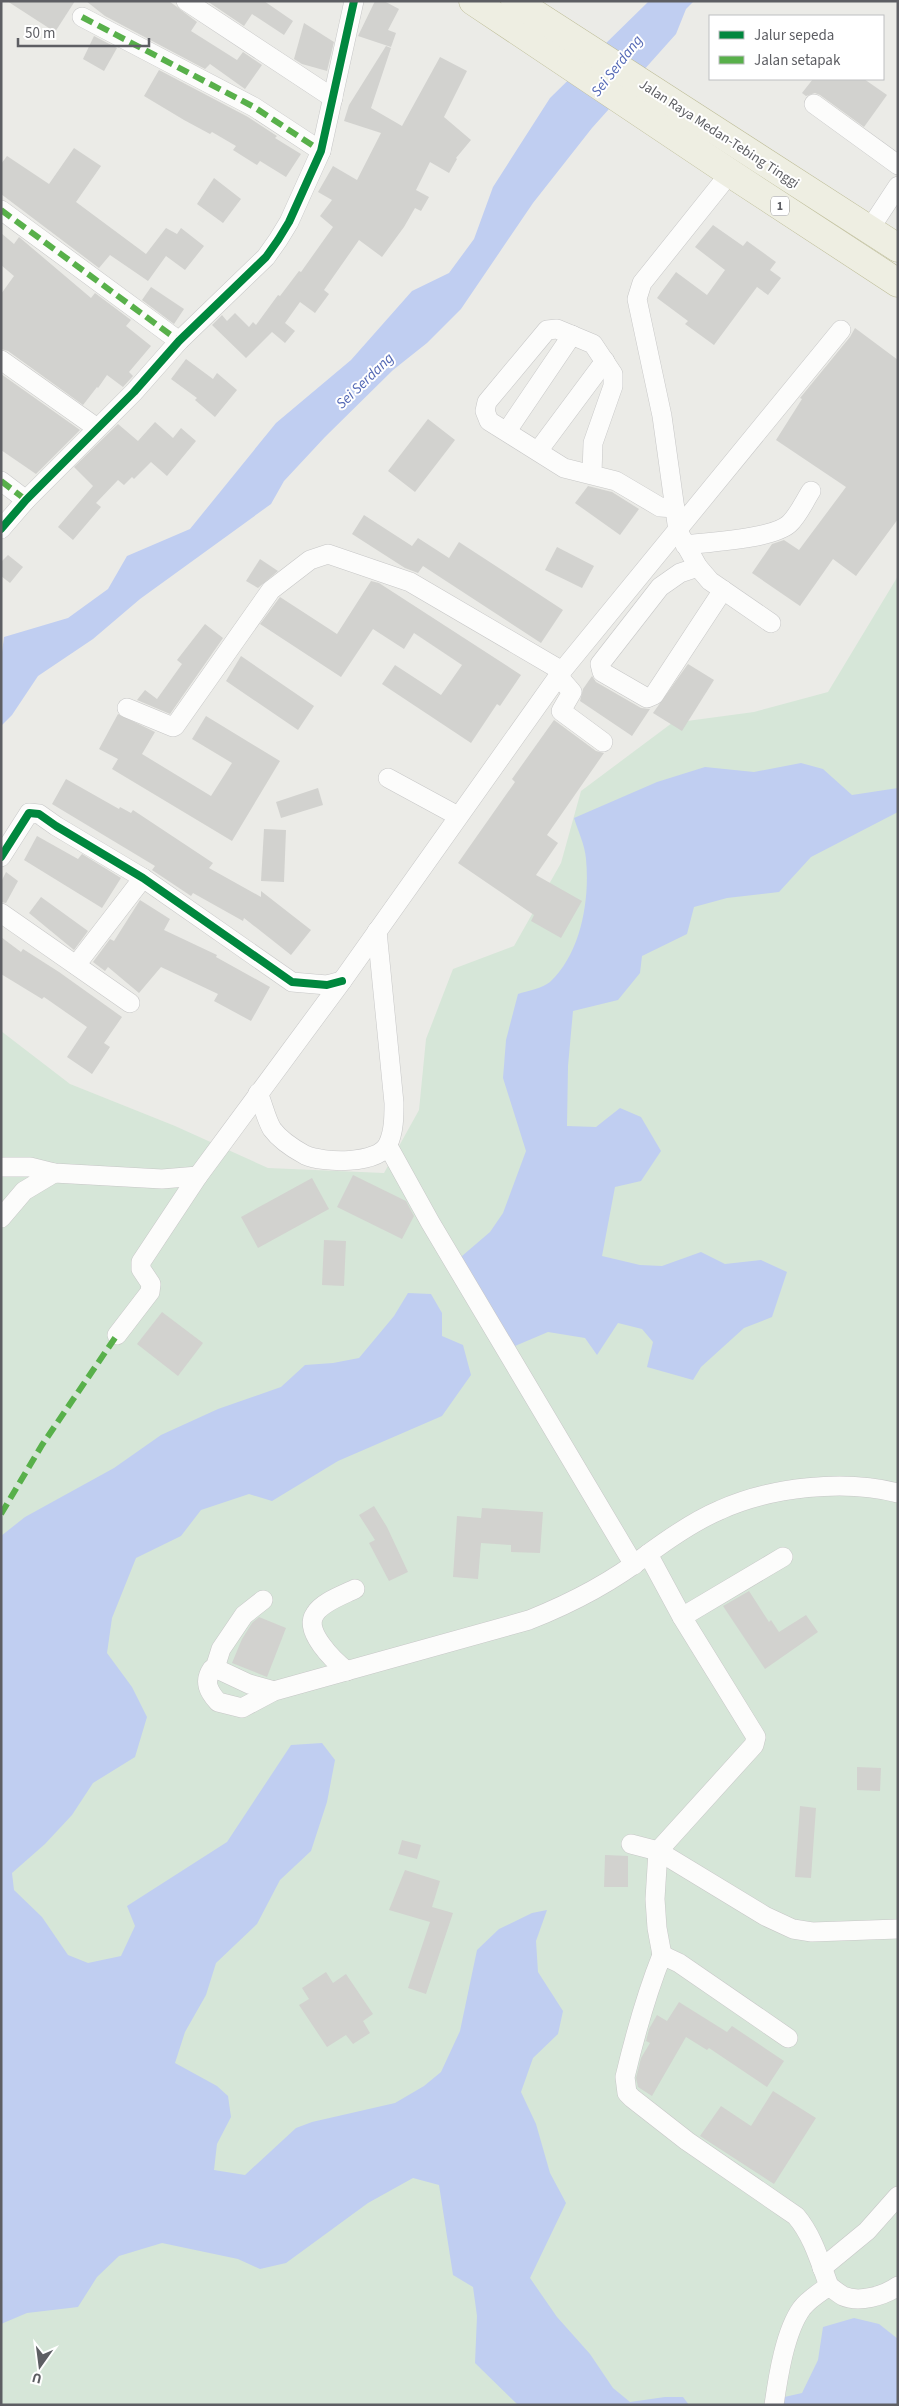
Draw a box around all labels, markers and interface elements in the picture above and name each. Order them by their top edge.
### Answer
scale bar [18,15,149,47]
legend [709,15,884,80]
text: 50 m [25,23,55,44]
text: Jalur sepeda [754,25,834,46]
water label: Sei Serdang [586,31,648,101]
text: Jalan setapak [754,50,841,71]
street label: Jalan Raya Medan-Tebing Tinggi [635,75,803,193]
road number: 1 [771,197,789,216]
water label: Sei Serdang [331,348,399,414]
north arrow [15,2341,65,2391]
text: U [30,2367,44,2388]

